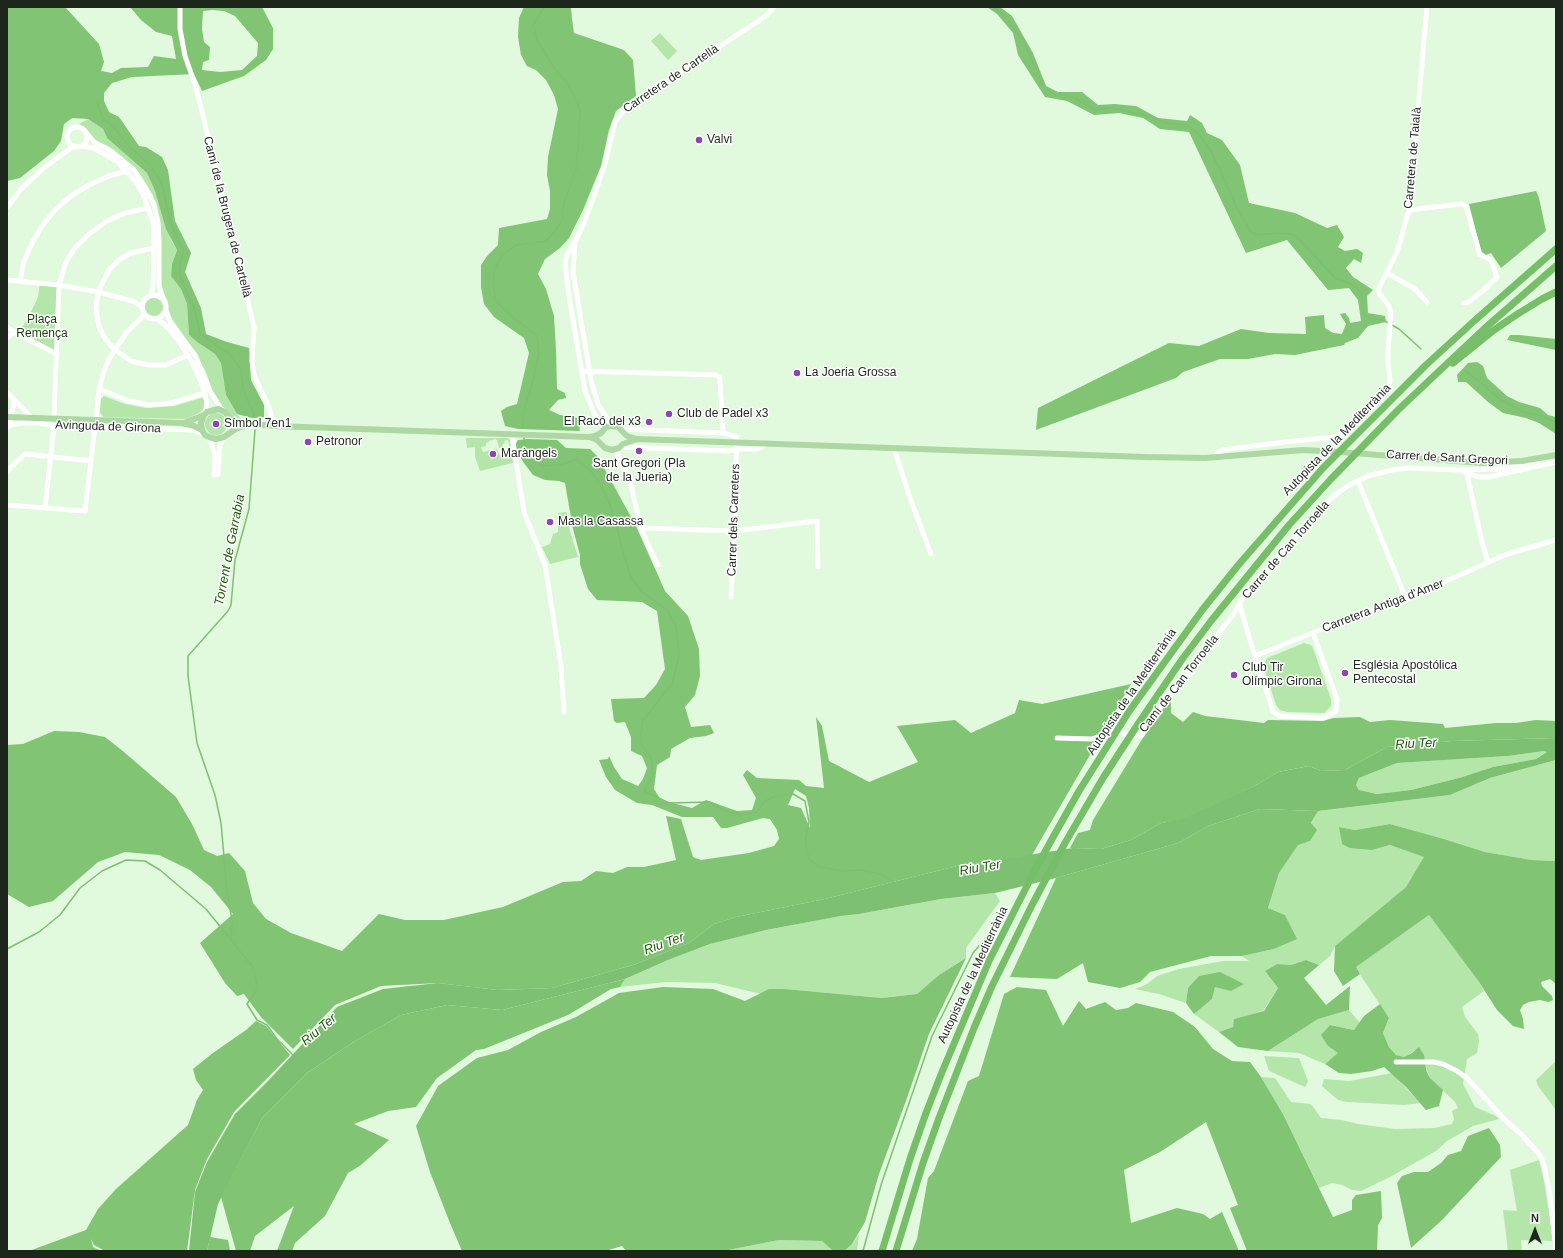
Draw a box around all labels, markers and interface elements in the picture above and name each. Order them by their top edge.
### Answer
street label: Carretera de Cartellà [621,42,721,116]
street label: Carretera de Taialà [1401,107,1425,209]
place label: Valvi [707,133,732,147]
street label: Camí de la Brugera de Cartellà [200,135,254,299]
marker: Valvi [694,135,704,145]
park label: Plaça Remença [16,313,68,341]
place label: La Joeria Grossa [805,366,896,380]
marker: La Joeria Grossa [792,368,802,378]
street label: Autopista de la Mediterrània [1280,381,1394,499]
place label: Club de Padel x3 [677,407,768,421]
marker: Club de Padel x3 [664,409,674,419]
place label: El Racó del x3 [564,415,641,429]
place label: Símbol 7en1 [224,417,291,431]
marker: El Racó del x3 [644,417,654,427]
street label: Avinguda de Girona [55,418,161,436]
marker: Símbol 7en1 [211,419,221,429]
place label: Petronor [316,435,362,449]
marker: Petronor [303,437,313,447]
marker: Sant Gregori (Pla de la Jueria) [634,446,644,456]
place label: Maràngels [501,447,557,461]
street label: Carrer de Sant Gregori [1386,448,1508,468]
marker: Maràngels [488,449,498,459]
place label: Sant Gregori (Pla de la Jueria) [593,457,685,485]
street label: Carrer dels Carreters [725,463,743,577]
water label: Torrent de Garrabia [212,493,248,607]
street label: Carrer de Can Torroella [1239,498,1333,602]
place label: Mas la Casassa [558,515,643,529]
marker: Mas la Casassa [545,517,555,527]
street label: Carretera Antiga d'Amer [1320,576,1446,636]
street label: Autopista de la Mediterrània [1084,626,1180,758]
street label: Camí de Can Torroella [1136,632,1222,736]
place label: Església Apostólica Pentecostal [1353,659,1457,687]
place label: Club Tir Olímpic Girona [1242,661,1322,689]
marker: Església Apostólica Pentecostal [1340,668,1350,678]
marker: Club Tir Olímpic Girona [1229,670,1239,680]
water label: Riu Ter [1395,735,1437,753]
water label: Riu Ter [958,857,1002,879]
street label: Autopista de la Mediterrània [935,904,1011,1046]
water label: Riu Ter [642,930,686,958]
water label: Riu Ter [298,1011,340,1049]
north arrow [1515,1210,1555,1250]
text: N [1531,1212,1539,1224]

